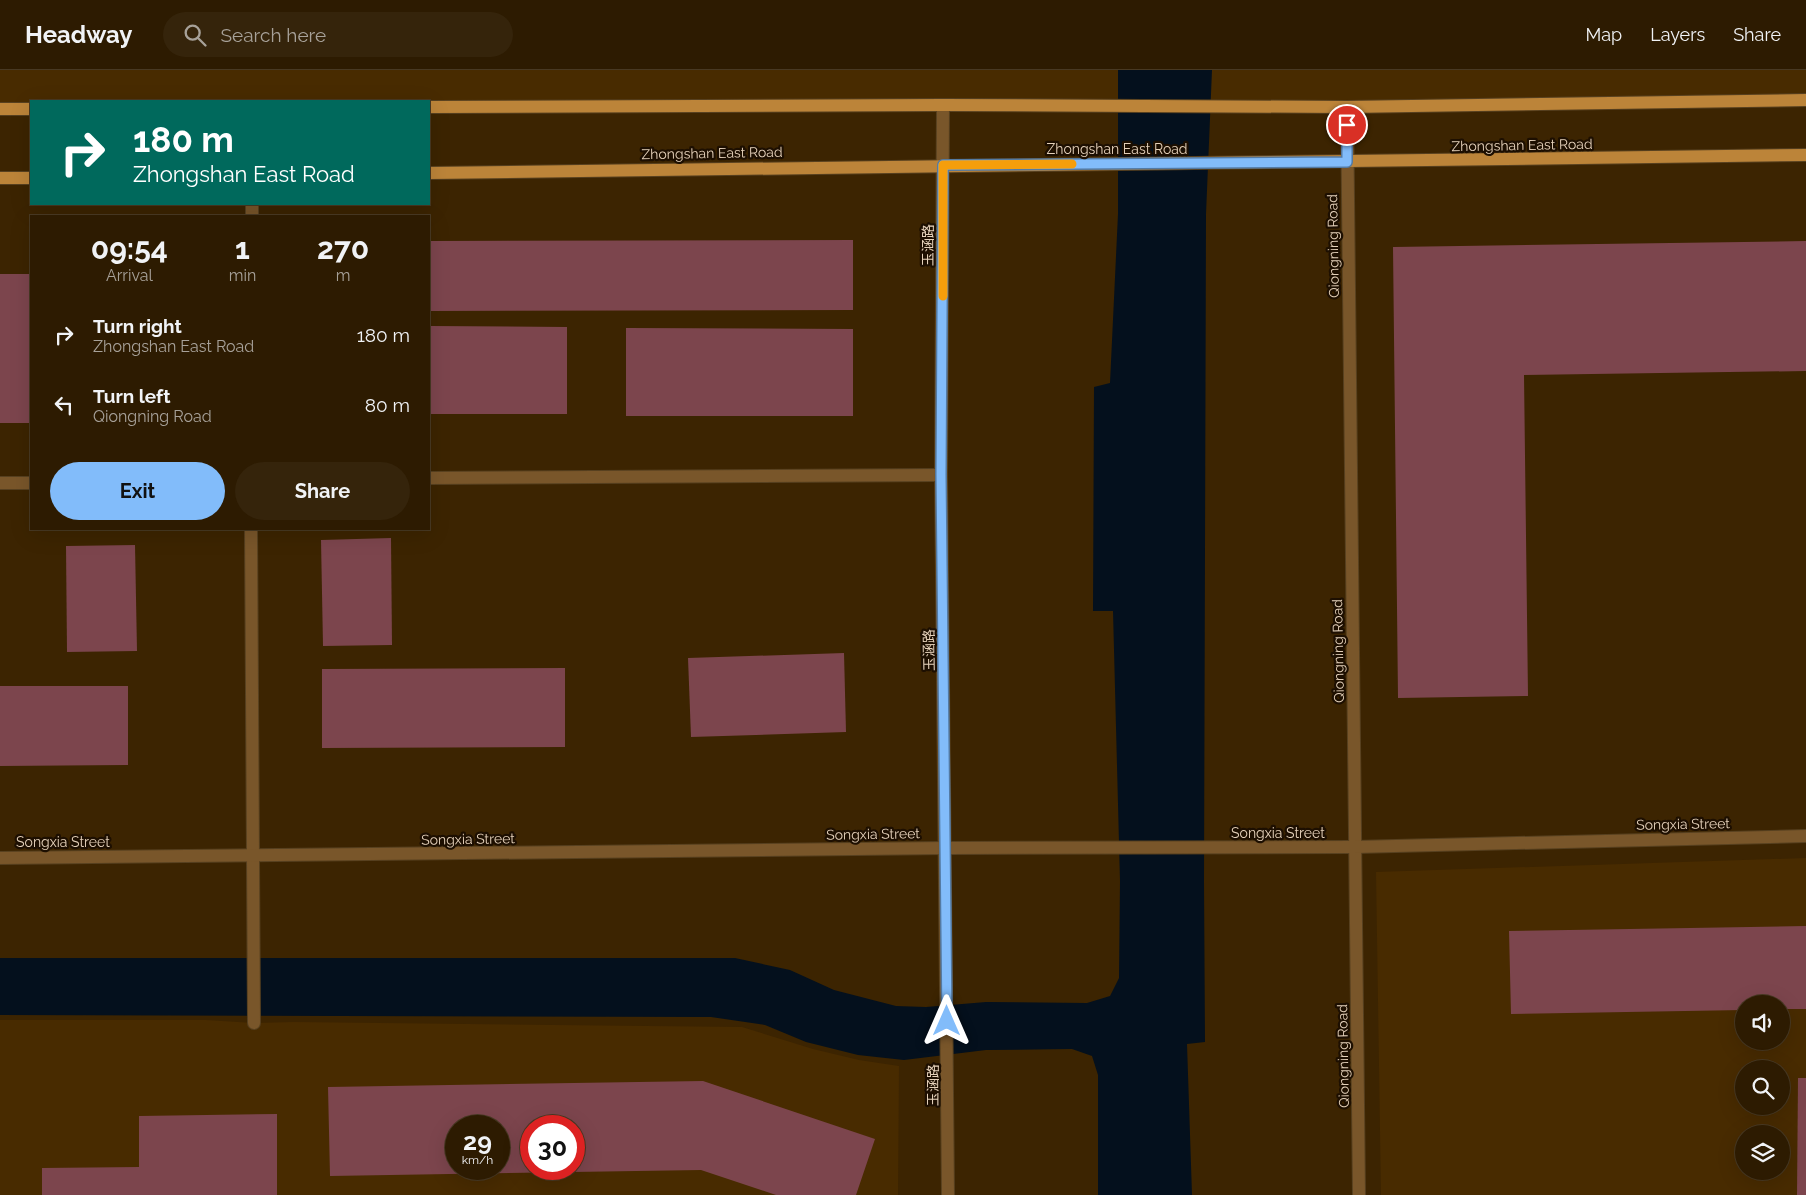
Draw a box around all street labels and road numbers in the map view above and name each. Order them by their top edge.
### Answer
street label: Zhongshan East Road [1451,136,1593,154]
street label: Zhongshan East Road [1046,141,1188,157]
street label: Zhongshan East Road [641,144,783,162]
street label: Qiongning Road [1324,194,1342,298]
street label: 玉涵路 [920,224,936,266]
street label: Qiongning Road [1329,599,1347,703]
street label: 玉涵路 [921,629,937,671]
street label: Songxia Street [1636,815,1730,833]
street label: Songxia Street [826,825,920,843]
street label: Songxia Street [1231,825,1325,841]
street label: Songxia Street [421,830,515,848]
street label: Songxia Street [16,834,110,850]
street label: Qiongning Road [1334,1004,1352,1108]
street label: 玉涵路 [925,1064,941,1106]

